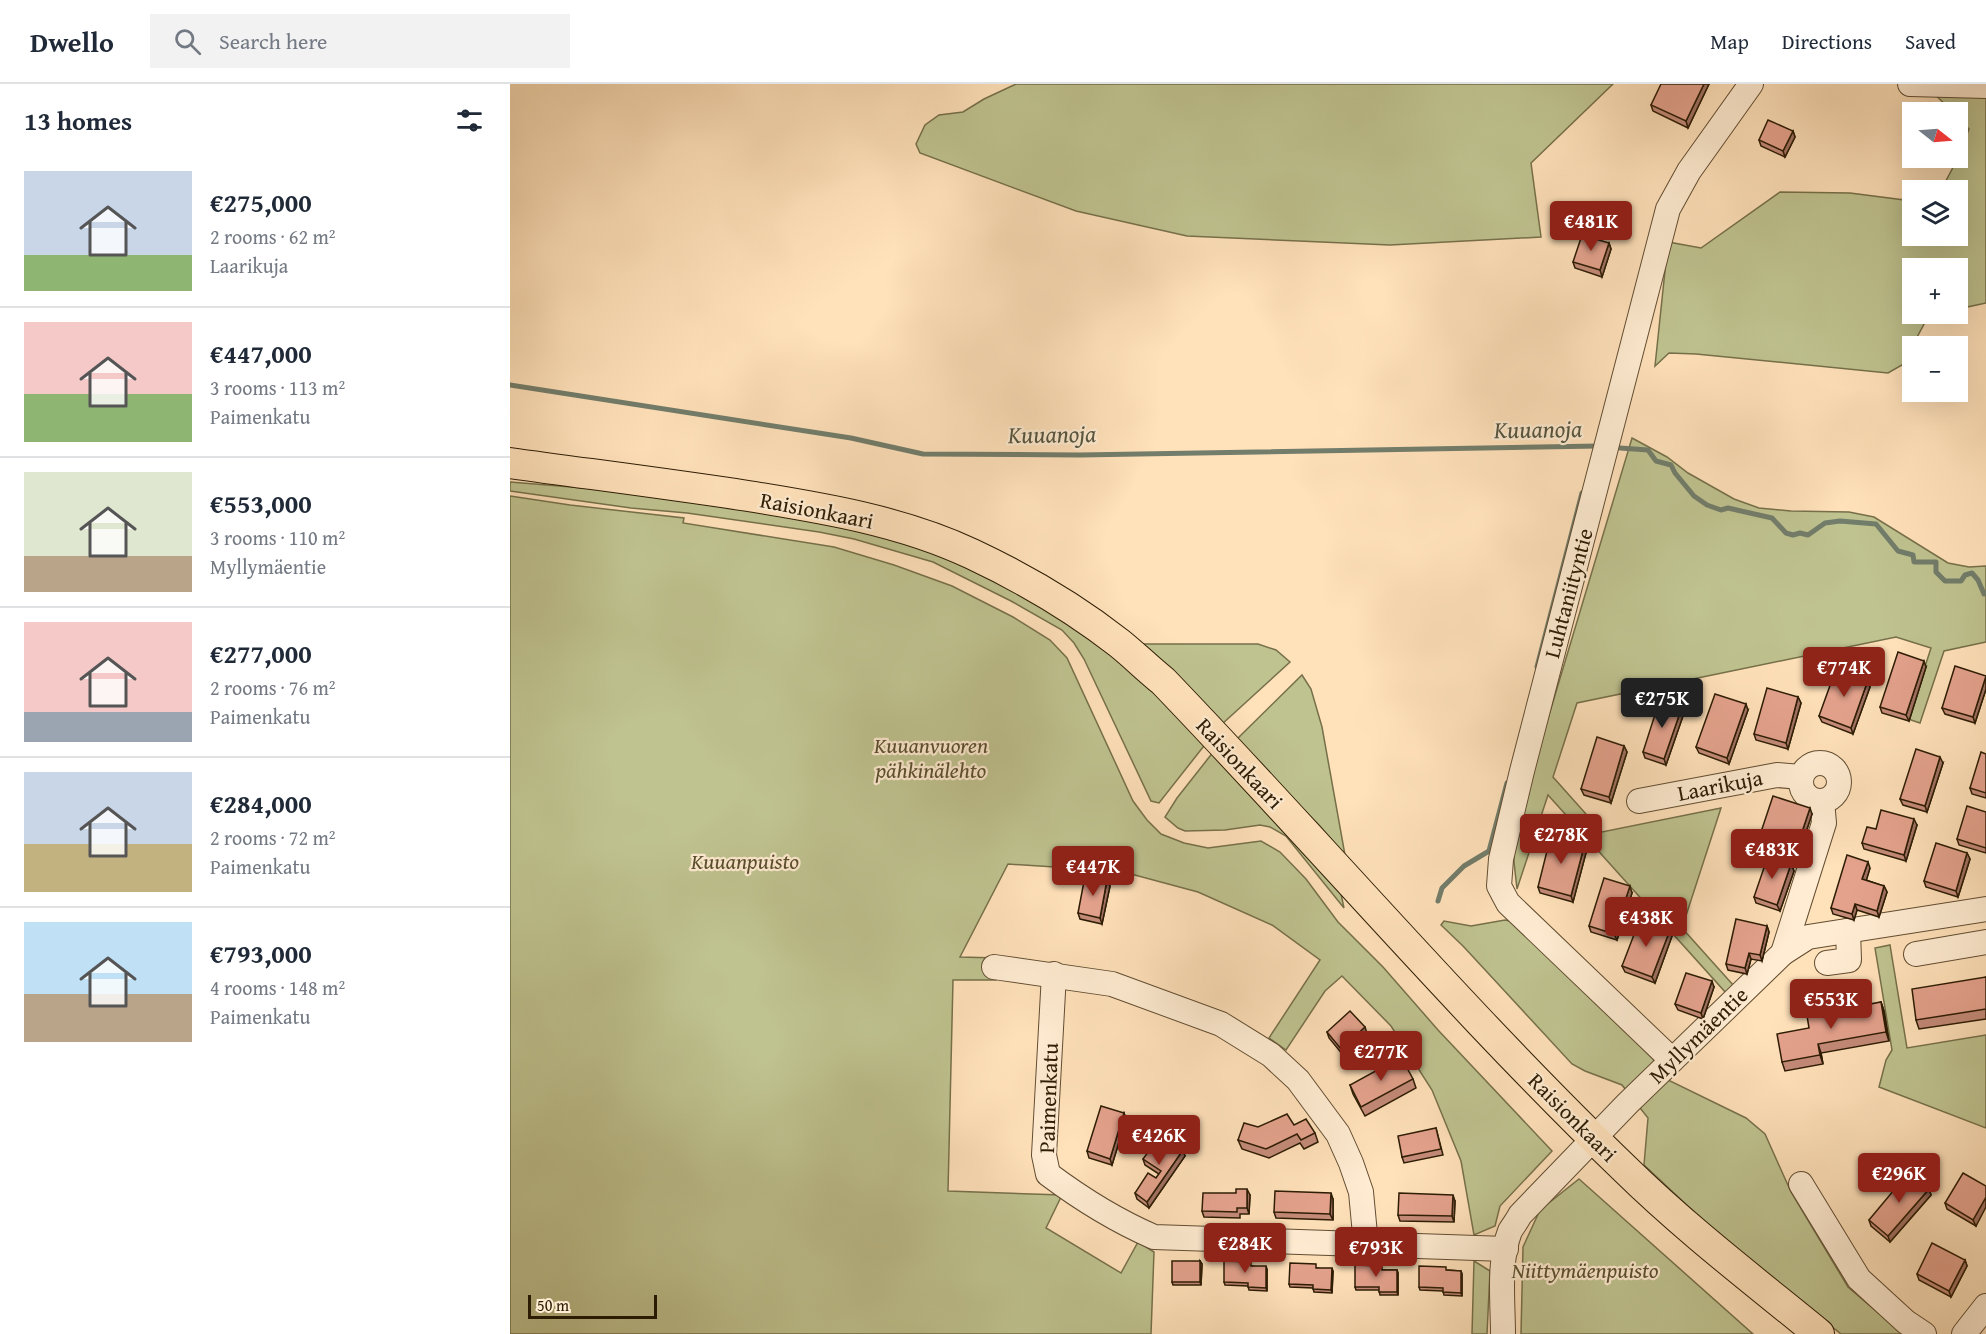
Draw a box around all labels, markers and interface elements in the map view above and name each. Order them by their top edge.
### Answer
search box [150,14,570,68]
text: Dwello [30,21,114,62]
icon: search [171,25,204,58]
text: Search here [219,25,327,57]
text: Map [1710,26,1749,57]
text: Directions [1782,26,1872,57]
text: Saved [1905,26,1956,57]
text: 13 homes [24,101,132,140]
north arrow [1902,102,1968,168]
map controls [1902,102,1968,402]
icon: filters [453,104,486,137]
button: layers [1902,180,1968,246]
text: €275,000 [210,183,312,222]
icon: home [72,195,144,267]
pin: €481K [1549,201,1633,252]
text: €481K [1564,206,1618,235]
text: 2 rooms · 62 m² [210,222,336,251]
text: Laarikuja [210,251,288,280]
button: + [1902,258,1968,324]
text: €447,000 [210,334,312,373]
button: − [1902,336,1968,402]
icon: home [72,346,144,418]
text: 3 rooms · 113 m² [210,373,345,402]
text: Paimenkatu [210,402,310,431]
water label: Kuuanoja [1492,411,1583,447]
water label: Kuuanoja [1006,416,1097,452]
street label: Raisionkaari [758,483,876,537]
text: €553,000 [210,484,312,523]
icon: home [72,496,144,568]
text: 3 rooms · 110 m² [210,523,345,552]
street label: Luhtaniityntie [1535,525,1601,661]
text: Myllymäentie [210,552,326,581]
text: €277,000 [210,634,312,673]
icon: home [72,646,144,718]
pin: €774K [1802,647,1886,698]
text: €774K [1817,652,1871,681]
text: 2 rooms · 76 m² [210,673,336,702]
pin: €275K [1620,678,1704,729]
text: €275K [1635,683,1689,712]
text: Paimenkatu [210,702,310,731]
street label: Raisionkaari [1189,710,1291,816]
park label: Kuuanvuoren pähkinälehto [873,729,988,786]
street label: Laarikuja [1675,761,1766,809]
text: €284,000 [210,784,312,823]
icon: home [72,796,144,868]
pin: €278K [1519,814,1603,865]
text: €278K [1534,819,1588,848]
text: 2 rooms · 72 m² [210,823,336,852]
pin: €483K [1730,829,1814,880]
text: €483K [1745,834,1799,863]
park label: Kuuanpuisto [690,845,799,877]
pin: €447K [1051,846,1135,897]
text: €447K [1066,851,1120,880]
text: Paimenkatu [210,852,310,881]
pin: €438K [1604,897,1688,948]
text: €438K [1619,902,1673,931]
text: €793,000 [210,934,312,973]
icon: home [72,946,144,1018]
text: 4 rooms · 148 m² [210,973,345,1002]
street label: Myllymäentie [1641,979,1755,1091]
pin: €553K [1789,979,1873,1030]
text: €553K [1804,984,1858,1013]
text: Paimenkatu [210,1002,310,1031]
pin: €277K [1339,1031,1423,1082]
text: €277K [1354,1036,1408,1065]
street label: Paimenkatu [1030,1042,1066,1154]
street label: Raisionkaari [1521,1065,1625,1169]
pin: €426K [1117,1115,1201,1166]
text: €426K [1132,1120,1186,1149]
pin: €296K [1857,1153,1941,1204]
text: €296K [1872,1158,1926,1187]
pin: €284K [1203,1223,1287,1274]
pin: €793K [1334,1227,1418,1278]
text: €284K [1218,1228,1272,1257]
text: €793K [1349,1232,1403,1261]
park label: Niittymäenpuisto [1511,1254,1658,1286]
scale bar [528,1292,657,1320]
text: 50 m [537,1293,569,1317]

